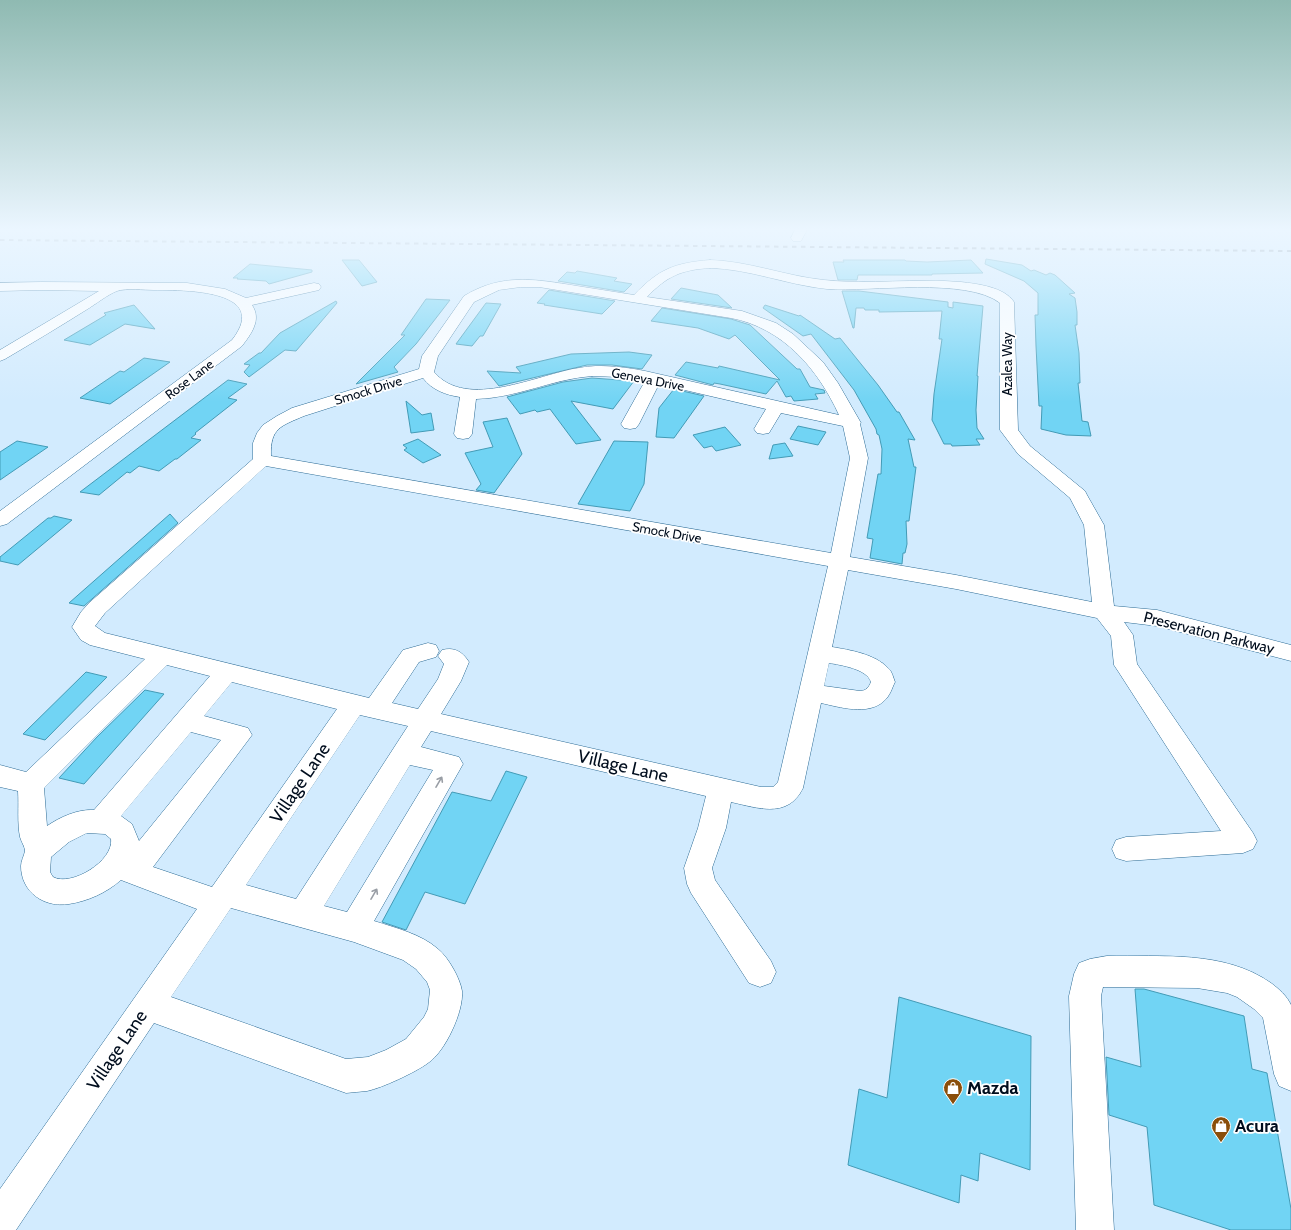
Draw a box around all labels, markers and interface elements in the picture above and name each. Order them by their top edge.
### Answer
street label: Azalea Way [999,332,1015,396]
street label: Rose Lane [162,355,217,402]
street label: Geneva Drive [610,364,686,394]
street label: Smock Drive [332,372,404,408]
street label: Smock Drive [631,518,703,546]
street label: Preservation Parkway [1142,608,1277,658]
street label: Village Lane [265,739,335,827]
street label: Village Lane [576,745,670,787]
one-way arrow [436,776,444,788]
one-way arrow [371,888,379,900]
street label: Village Lane [82,1006,152,1094]
shop icon: Mazda [942,1077,964,1105]
place label: Mazda [967,1077,1018,1099]
shop icon: Acura [1210,1115,1232,1143]
place label: Acura [1235,1115,1279,1137]

